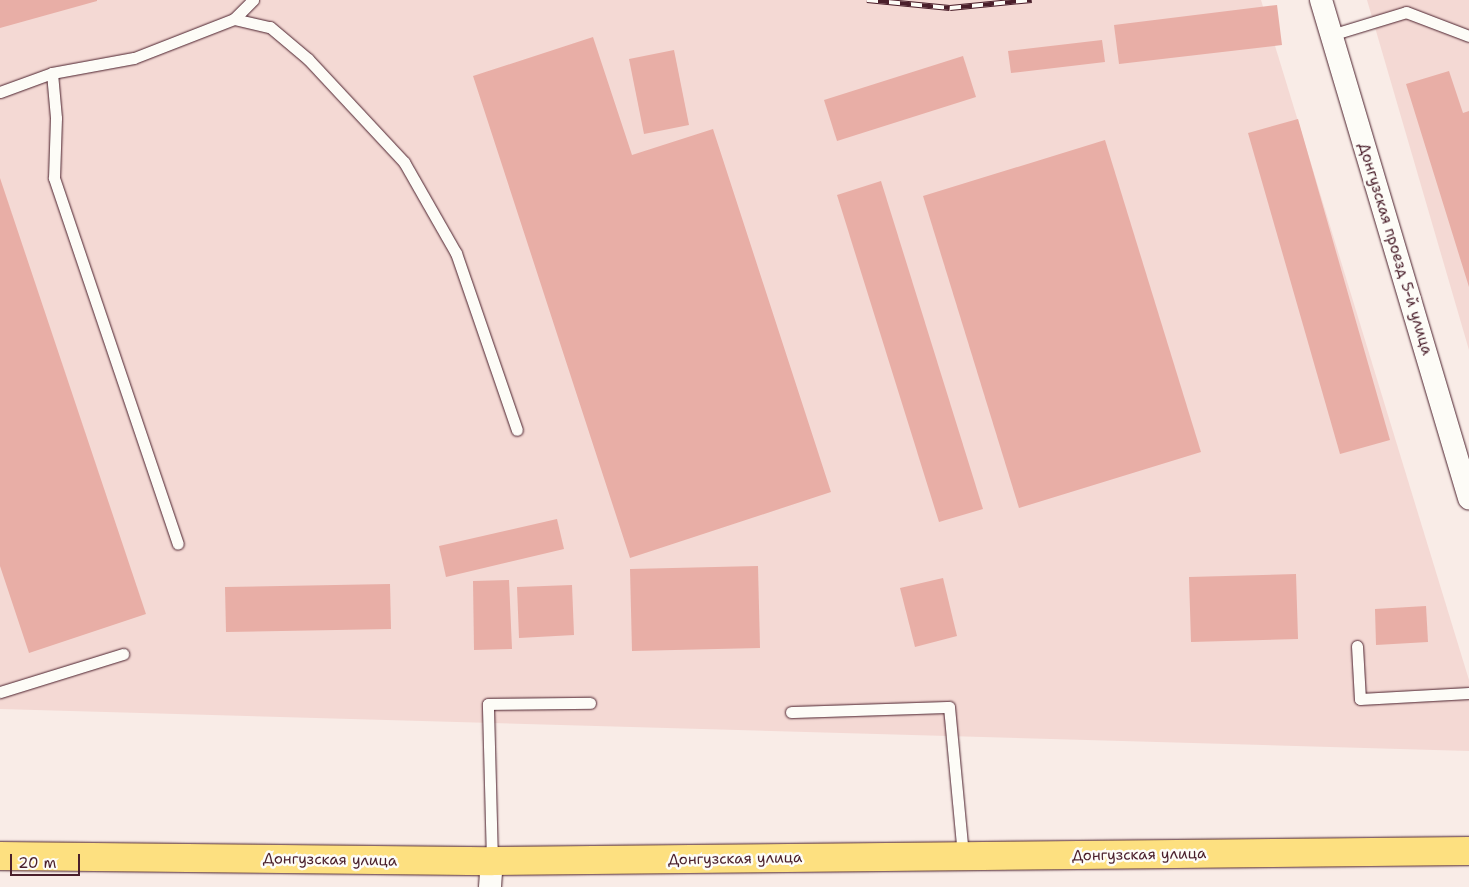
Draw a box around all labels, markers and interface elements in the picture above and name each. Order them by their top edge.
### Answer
street label: Донгузская проезд 5-й улица [1354,141,1436,357]
scale bar [12,844,82,876]
street label: Донгузская улица [1072,845,1206,865]
street label: Донгузская улица [668,849,802,869]
street label: Донгузская улица [263,850,397,870]
text: 20 m [18,853,57,873]

